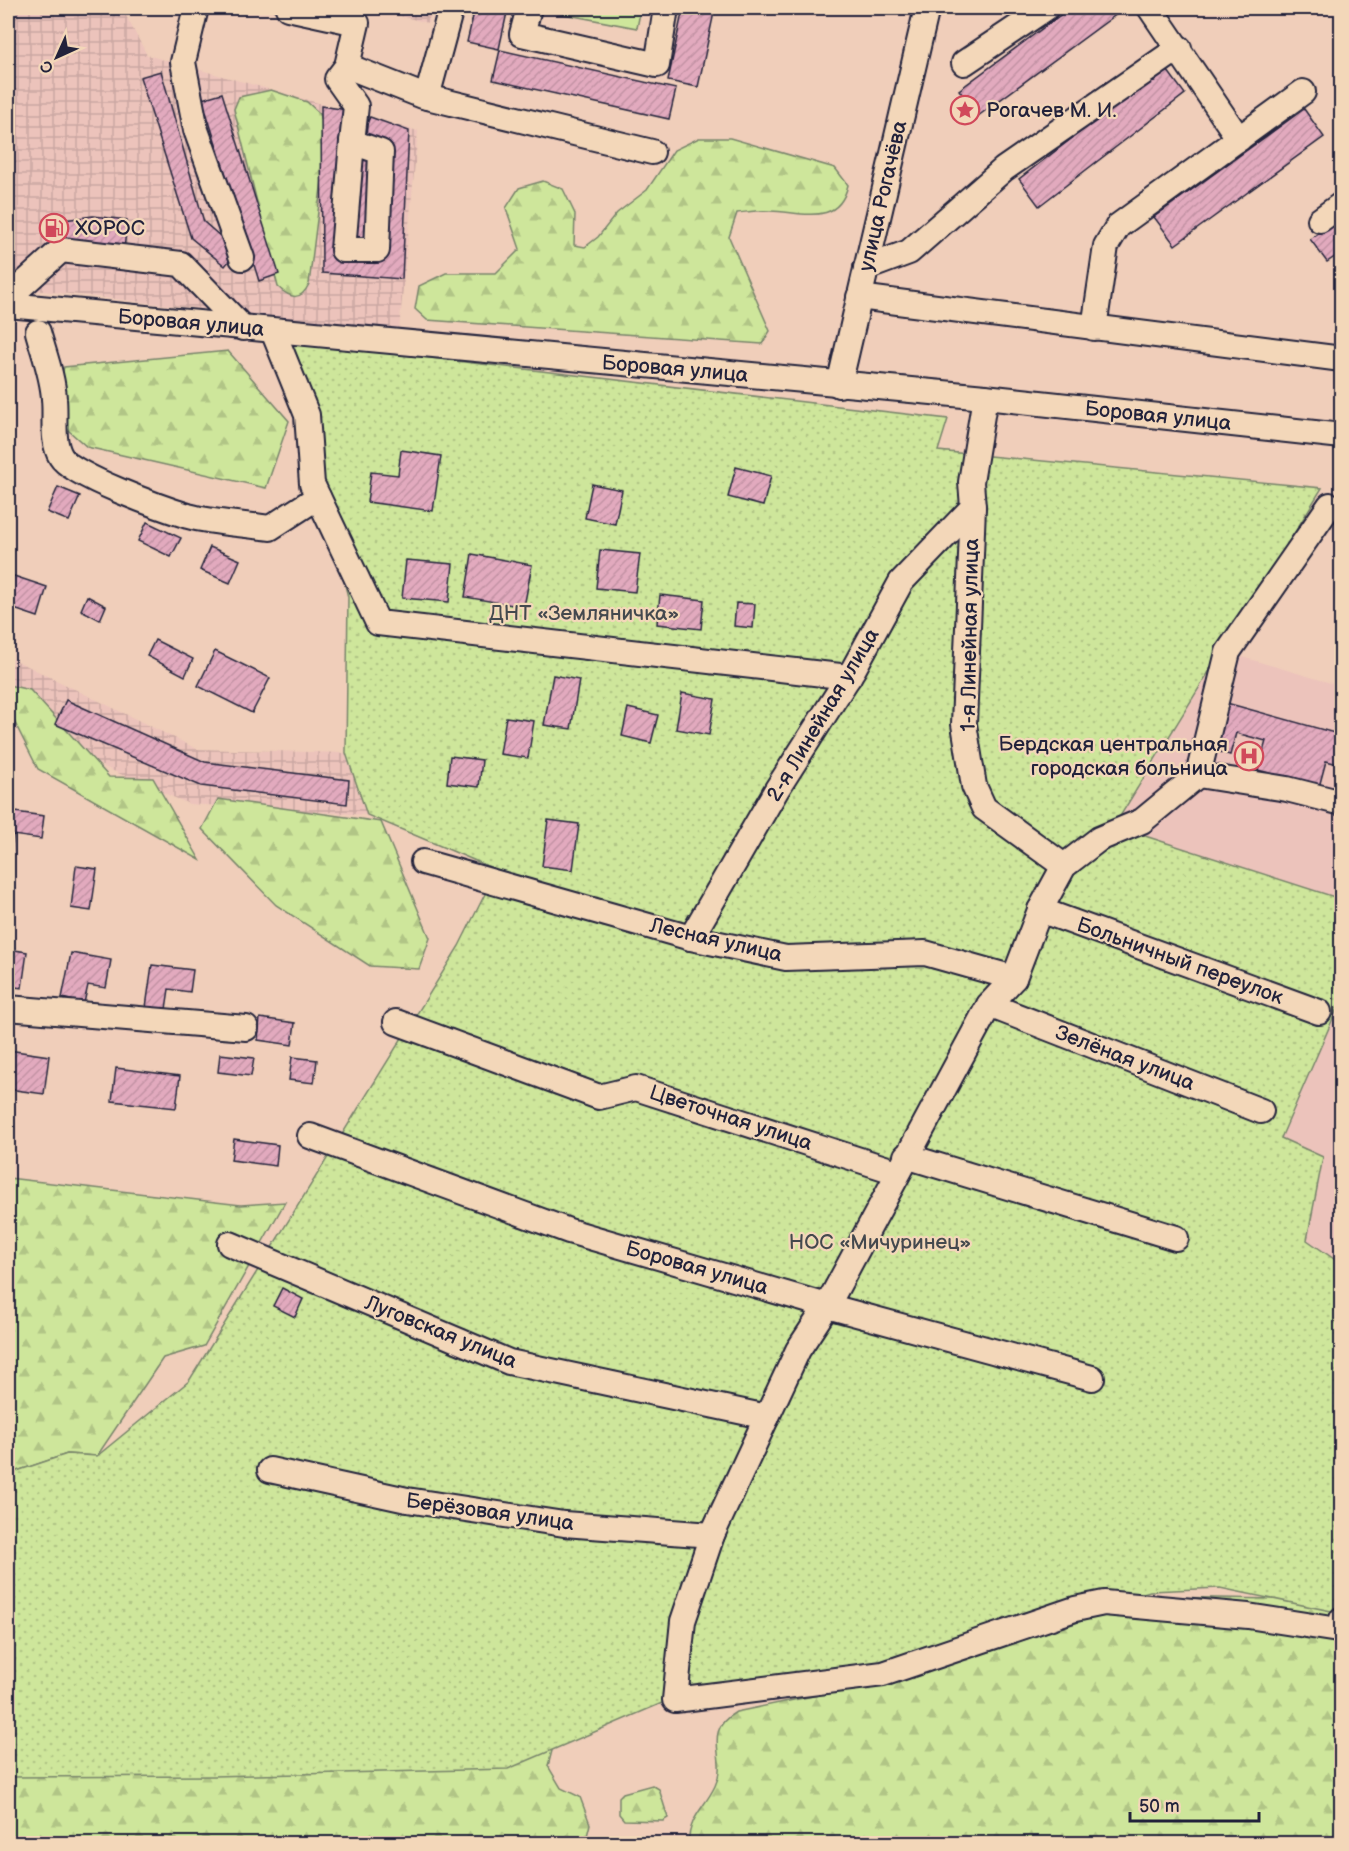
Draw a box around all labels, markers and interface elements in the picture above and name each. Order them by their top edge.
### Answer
north arrow [27,27,87,87]
text: С [37,56,58,77]
place icon: Рогачев М. И. [949,94,981,126]
place label: Рогачев М. И. [986,98,1117,123]
street label: улица Рогачёва [854,118,913,274]
fuel station icon: ХОРОС [38,212,70,244]
place label: ХОРОС [75,216,145,241]
street label: Боровая улица [117,304,266,342]
street label: Боровая улица [601,350,750,388]
street label: Боровая улица [1084,396,1233,436]
street label: 1-я Линейная улица [956,537,984,732]
park label: ДНТ «Земляничка» [489,601,679,626]
street label: 2-я Линейная улица [761,623,885,806]
place label: Бердская центральная городская больница [999,732,1229,781]
hospital icon: Бердская центральная городская больница [1233,740,1265,772]
street label: Лесная улица [646,912,785,968]
street label: Больничный переулок [1073,912,1287,1010]
street label: Зелёная улица [1052,1020,1199,1096]
street label: Цветочная улица [646,1080,816,1156]
park label: НОС «Мичуринец» [789,1230,971,1255]
street label: Боровая улица [623,1236,772,1300]
street label: Луговская улица [360,1290,521,1374]
street label: Берёзовая улица [404,1488,576,1536]
scale bar [1130,1785,1259,1823]
text: 50 m [1139,1796,1180,1817]

